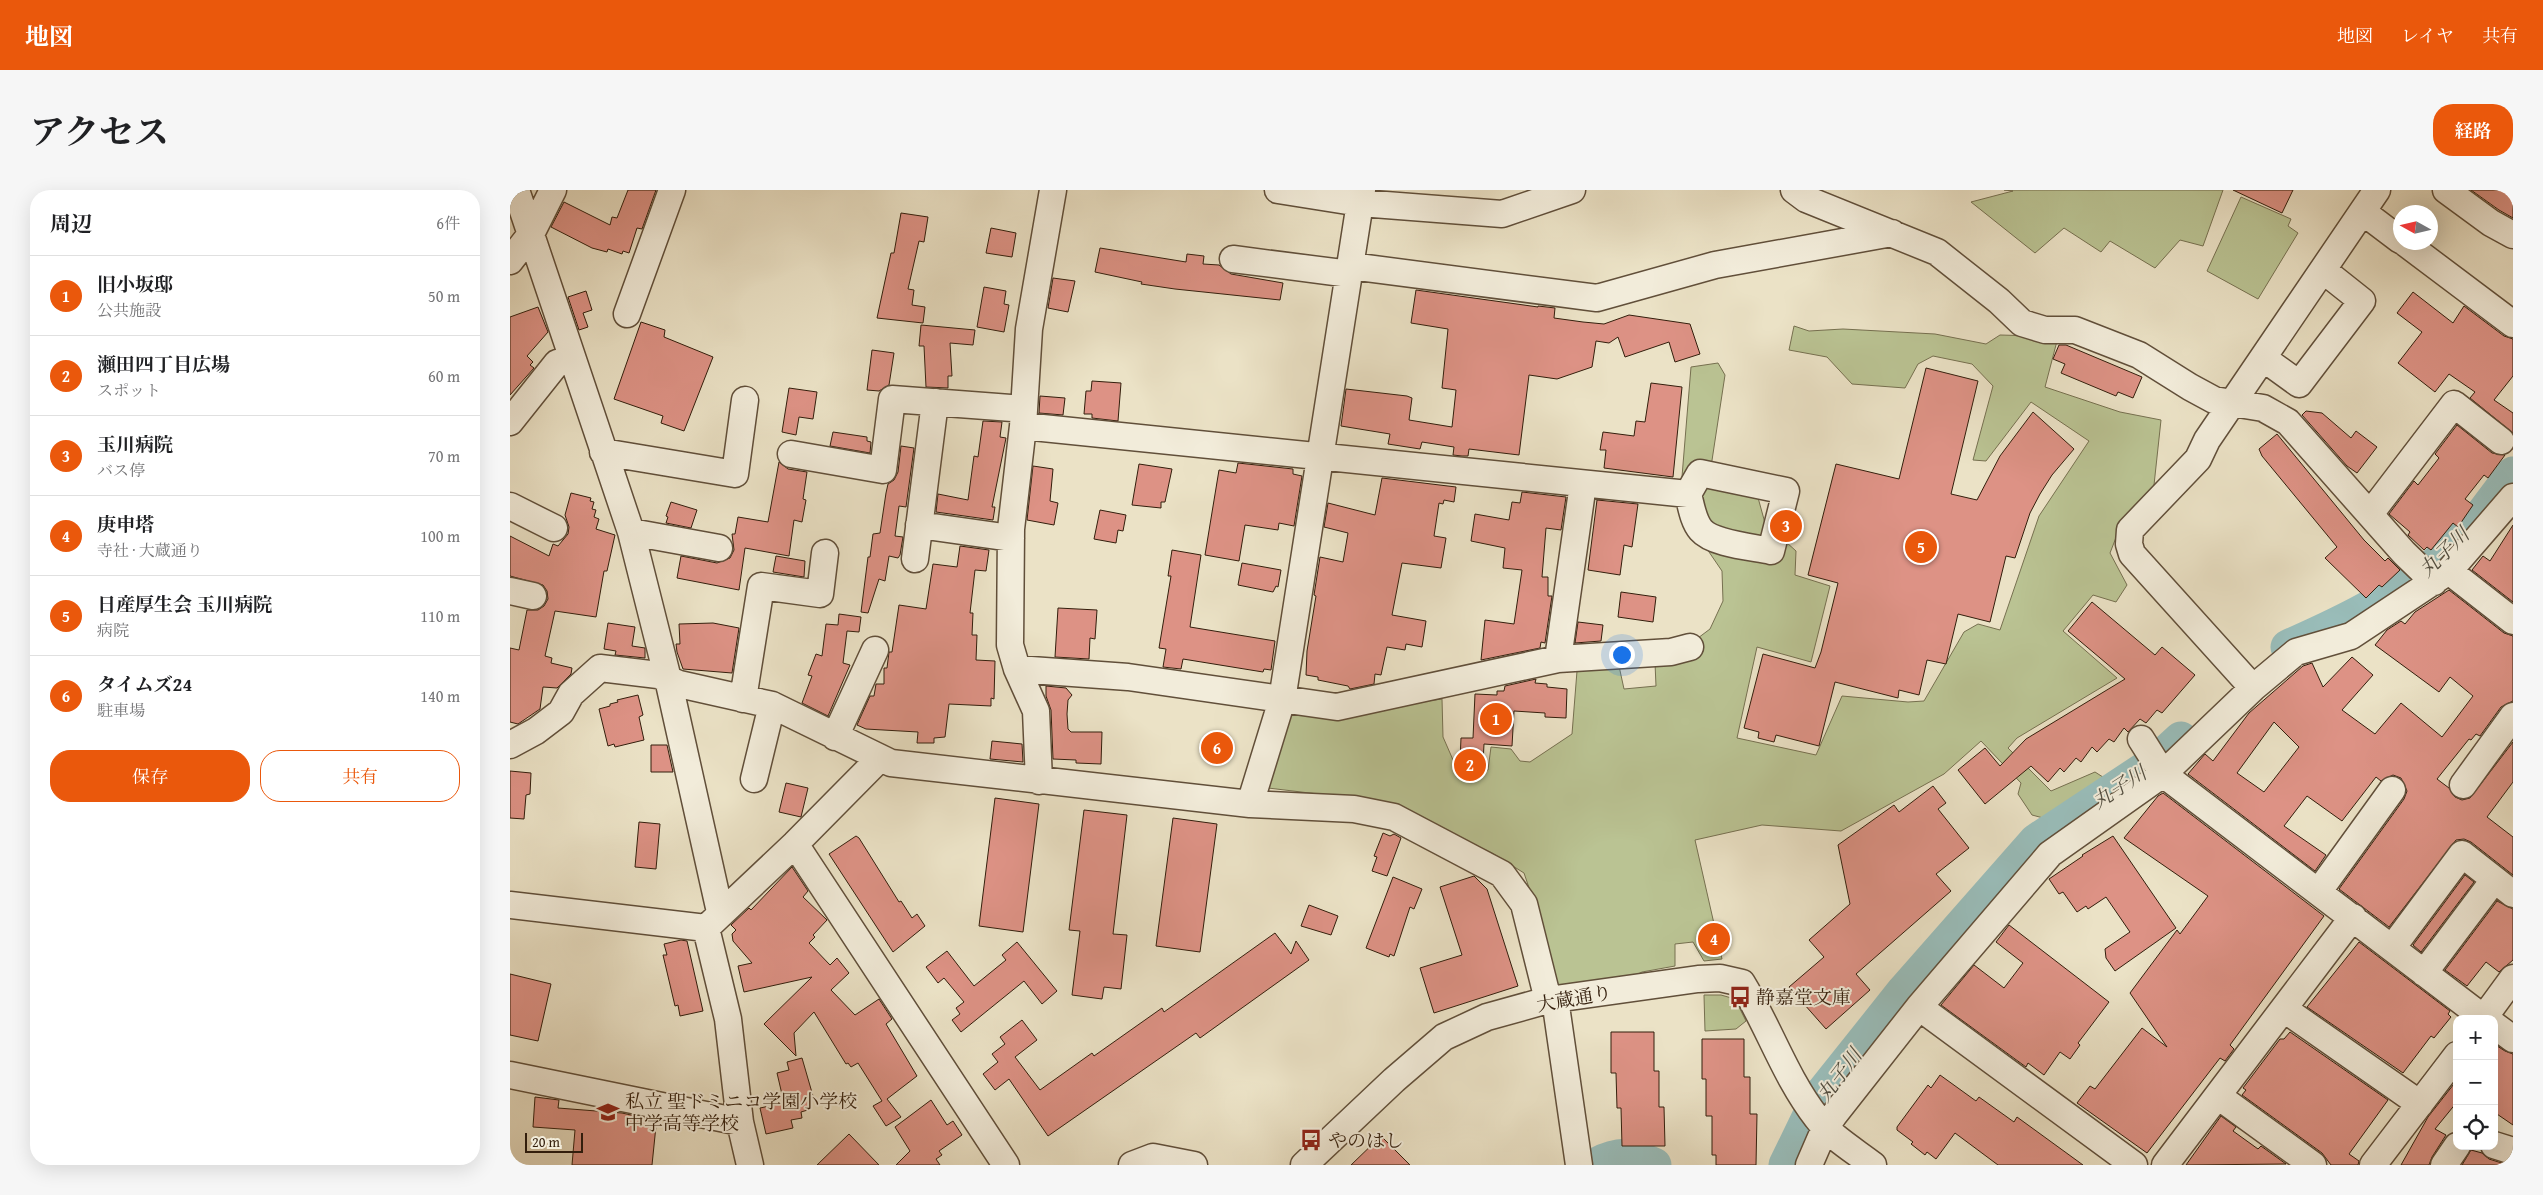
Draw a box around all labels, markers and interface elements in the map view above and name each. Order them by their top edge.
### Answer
text: 地図 [25,19,73,54]
text: 地図 [2337,22,2373,49]
text: レイヤ [2401,22,2454,49]
text: 共有 [2482,22,2518,49]
button: 経路 [2433,104,2513,156]
text: アクセス [30,106,169,157]
north arrow [2393,205,2438,250]
text: 周辺 [50,208,92,239]
text: 6件 [436,211,460,235]
text: 旧小坂邸 [97,270,173,298]
text: 1 [62,284,70,308]
text: 50 m [428,284,460,308]
text: 公共施設 [97,298,161,322]
text: 瀬田四丁目広場 [97,350,230,378]
text: 2 [62,364,70,388]
text: 60 m [428,364,460,388]
text: スポット [97,378,161,402]
text: 玉川病院 [97,430,173,458]
text: 3 [62,444,70,468]
text: 70 m [428,444,460,468]
text: バス停 [97,458,145,482]
pin: 3 [1770,507,1802,545]
text: 庚申塔 [97,510,154,538]
water label: 丸子川 [2412,519,2477,583]
text: 4 [62,524,70,548]
text: 100 m [420,524,460,548]
pin: 5 [1905,528,1937,566]
text: 寺社 · 大蔵通り [97,538,203,562]
text: 日産厚生会 玉川病院 [97,590,272,618]
text: 5 [62,604,70,628]
text: 110 m [420,604,460,628]
text: 病院 [97,618,129,642]
your location [1609,642,1635,668]
text: タイムズ24 [97,670,192,698]
text: 6 [62,684,70,708]
text: 140 m [420,684,460,708]
text: 駐車場 [97,698,145,722]
pin: 1 [1480,700,1512,738]
pin: 6 [1201,729,1233,767]
pin: 2 [1454,746,1486,784]
button: 保存 [50,750,250,802]
button: 共有 [260,750,460,802]
water label: 丸子川 [2086,757,2153,815]
pin: 4 [1698,920,1730,958]
street label: 大蔵通り [1534,978,1614,1018]
place label: 静嘉堂文庫 [1756,983,1851,1011]
bus stop icon: 静嘉堂文庫 [1727,984,1753,1010]
map controls [2453,1015,2498,1150]
button: + [2453,1015,2498,1060]
water label: 丸子川 [1809,1040,1869,1107]
button: − [2453,1060,2498,1105]
place label: 私立 聖ドミニコ学園小学校 中学高等学校 [625,1087,857,1137]
school or university icon: 私立 聖ドミニコ学園小学校 中学高等学校 [595,1099,621,1125]
button: locate [2453,1105,2498,1150]
place label: やのはし [1328,1126,1404,1154]
bus stop icon: やのはし [1298,1127,1324,1153]
scale bar [525,1130,582,1153]
text: 20 m [532,1132,560,1152]

